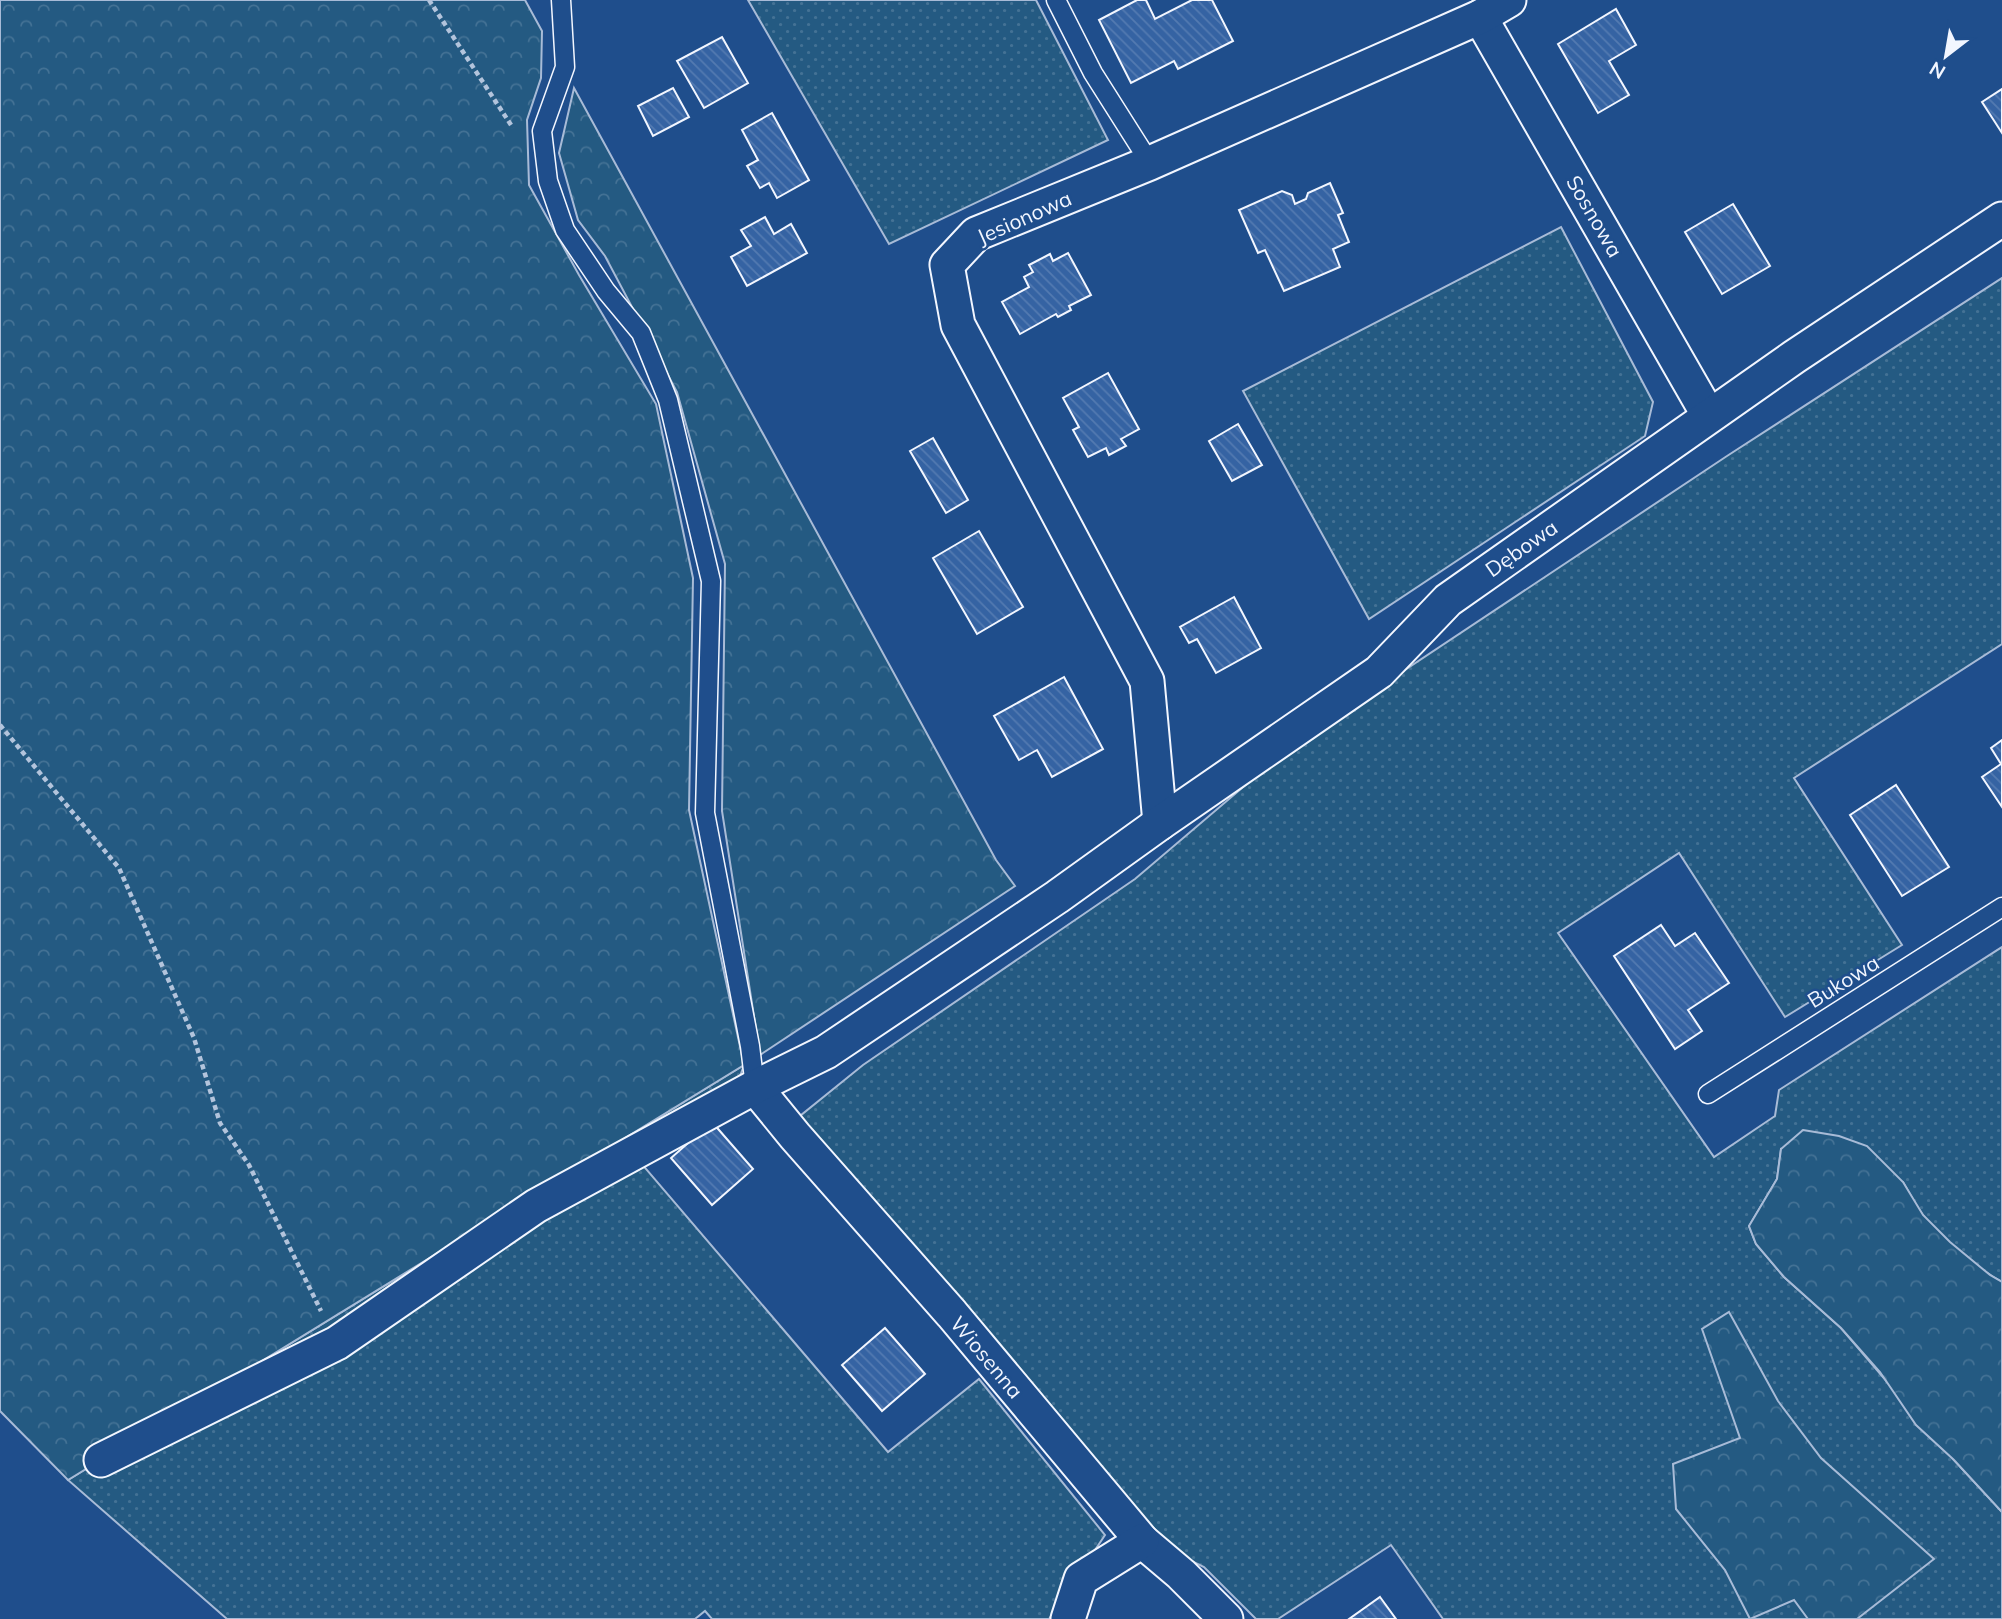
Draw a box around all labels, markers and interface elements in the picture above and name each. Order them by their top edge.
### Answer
north arrow [1911,21,1981,91]
text: N [1925,57,1950,85]
street label: Sosnowa [1561,170,1629,262]
street label: Jesionowa [973,185,1075,249]
street label: Dębowa [1480,514,1562,582]
street label: Bukowa [1802,949,1884,1013]
street label: Wiosenna [945,1311,1029,1403]

